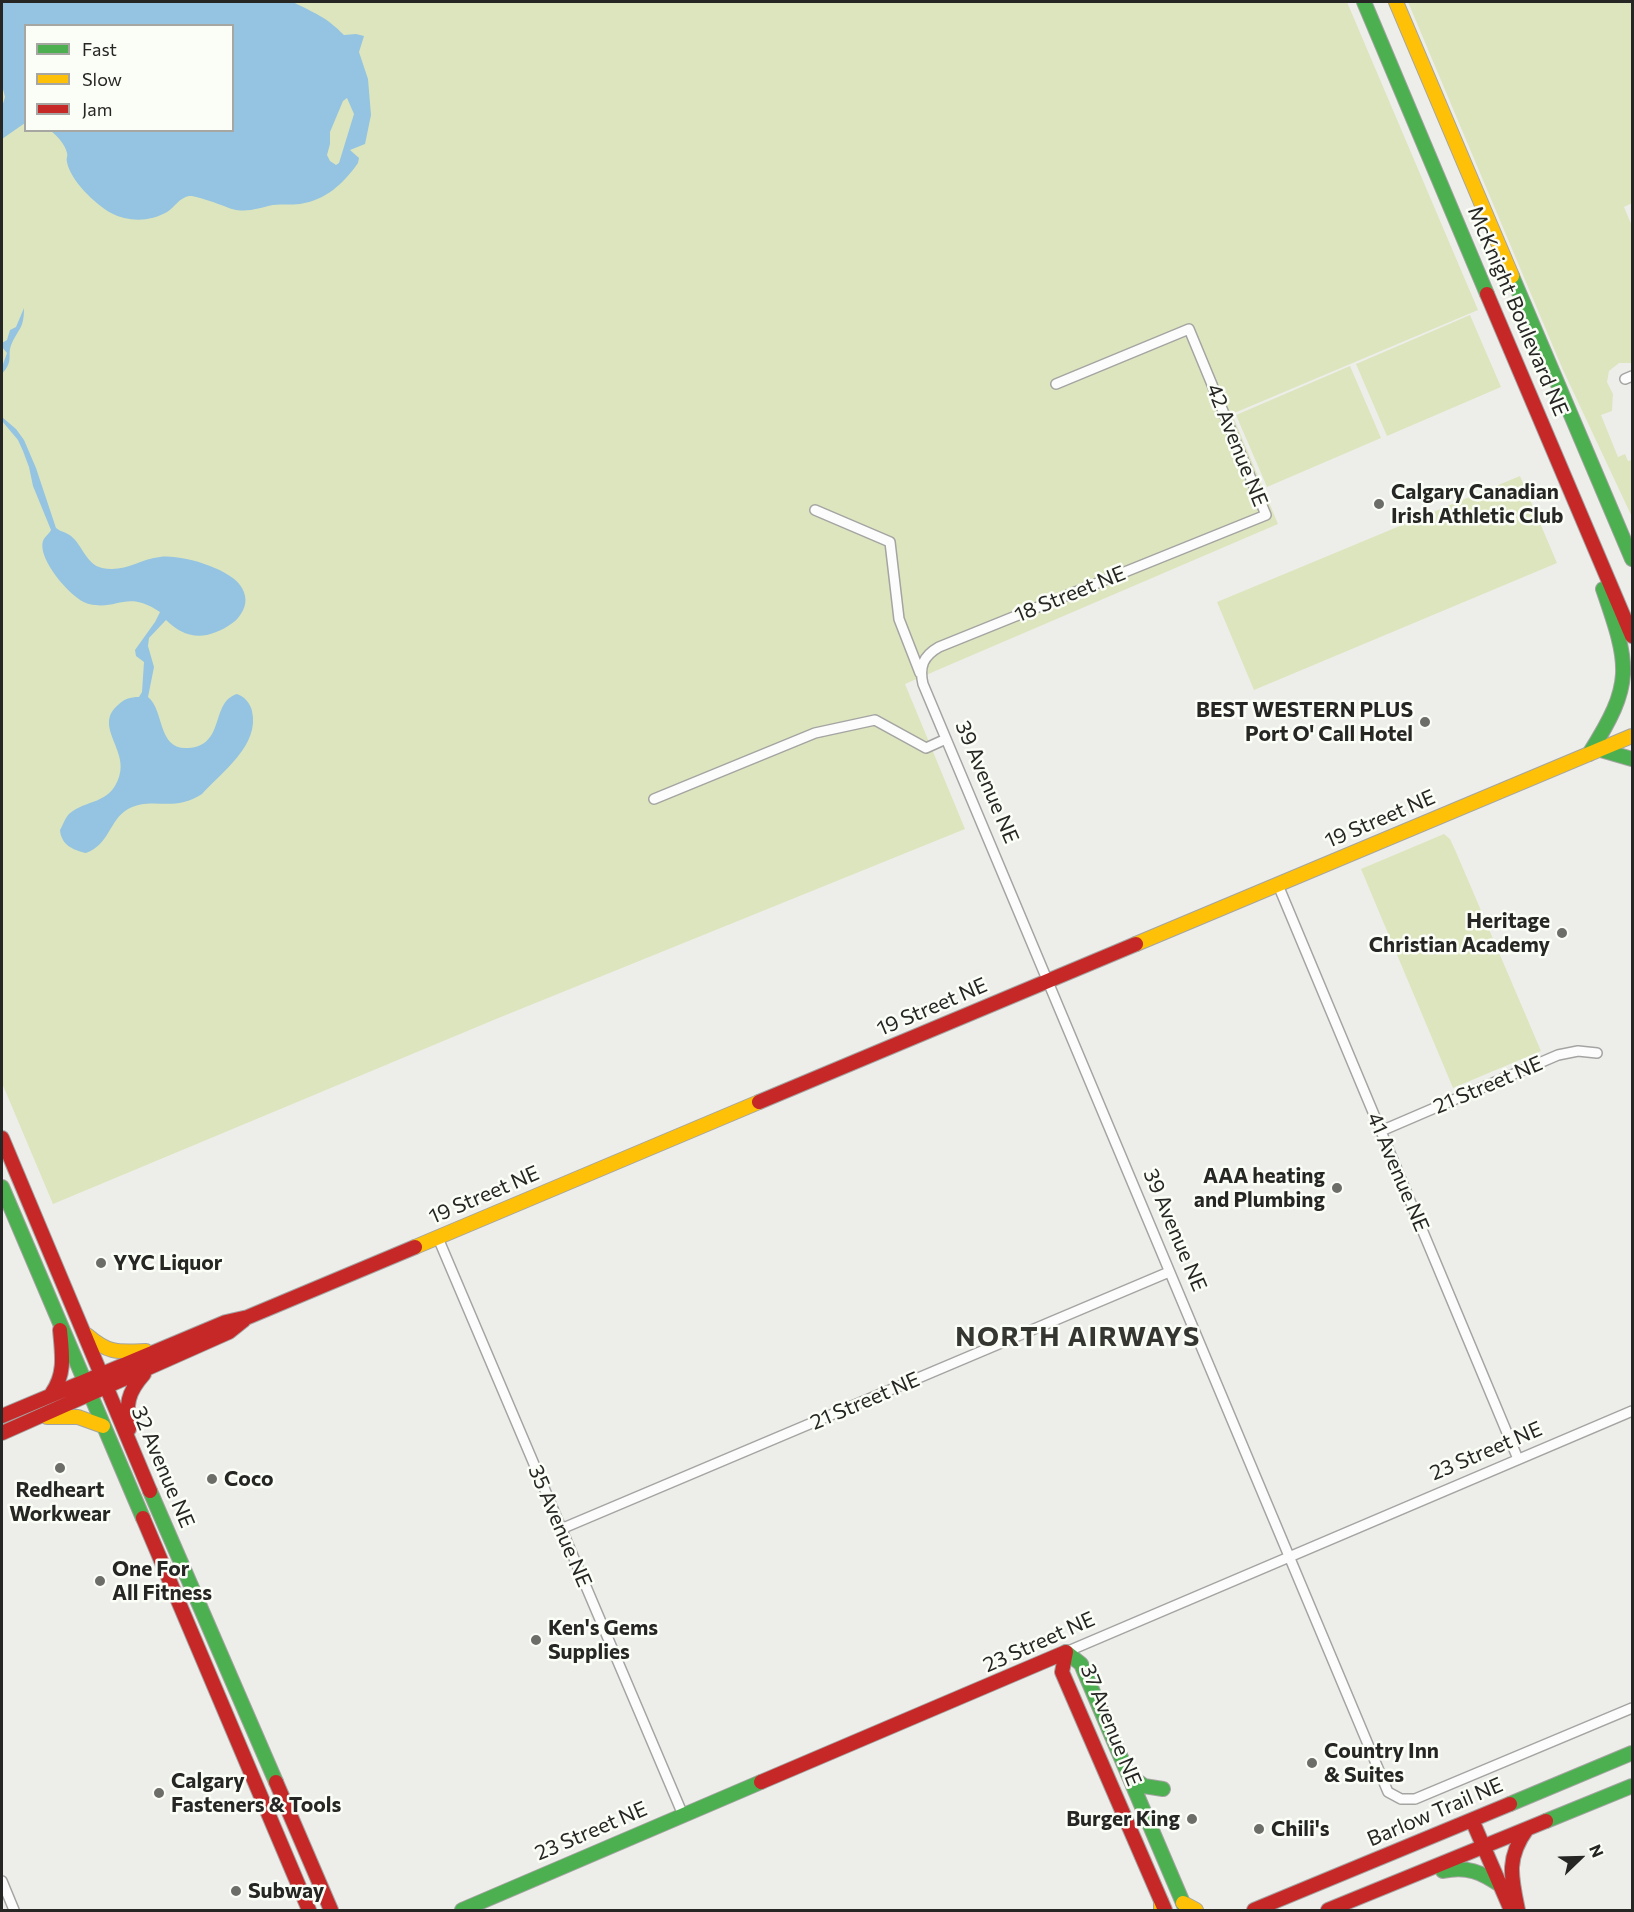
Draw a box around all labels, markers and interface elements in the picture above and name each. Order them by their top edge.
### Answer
legend [24,24,234,132]
text: Fast [82,38,117,60]
text: Slow [82,68,122,90]
text: Jam [82,98,112,120]
street label: McKnight Boulevard NE [1462,202,1574,420]
street label: 42 Avenue NE [1201,380,1273,510]
place label: Calgary Canadian Irish Athletic Club [1391,479,1563,529]
marker: Calgary Canadian Irish Athletic Club [1372,497,1386,511]
street label: 18 Street NE [1011,560,1129,628]
place label: BEST WESTERN PLUS Port O' Call Hotel [1196,697,1413,747]
marker: BEST WESTERN PLUS Port O' Call Hotel [1418,715,1432,729]
street label: 39 Avenue NE [950,717,1024,847]
street label: 19 Street NE [1321,784,1439,854]
place label: Heritage Christian Academy [1369,908,1550,958]
marker: Heritage Christian Academy [1555,926,1569,940]
street label: 19 Street NE [873,972,991,1042]
street label: 21 Street NE [1430,1051,1546,1119]
street label: 41 Avenue NE [1362,1108,1434,1236]
street label: 19 Street NE [425,1160,543,1230]
place label: AAA heating and Plumbing [1194,1163,1325,1213]
street label: 39 Avenue NE [1138,1165,1212,1295]
marker: AAA heating and Plumbing [1330,1181,1344,1195]
place label: YYC Liquor [113,1250,223,1276]
marker: YYC Liquor [94,1256,108,1270]
district label: NORTH AIRWAYS [955,1321,1201,1353]
street label: 21 Street NE [807,1367,923,1435]
street label: 32 Avenue NE [126,1402,200,1532]
street label: 23 Street NE [1426,1416,1546,1486]
marker: Redheart Workwear [53,1461,67,1475]
street label: 35 Avenue NE [523,1461,597,1591]
place label: Coco [224,1466,274,1492]
marker: Coco [205,1472,219,1486]
place label: Redheart Workwear [9,1477,111,1527]
place label: One For All Fitness [112,1556,212,1606]
marker: One For All Fitness [93,1574,107,1588]
street label: 23 Street NE [979,1606,1099,1678]
place label: Ken's Gems Supplies [548,1615,658,1665]
marker: Ken's Gems Supplies [529,1633,543,1647]
street label: 37 Avenue NE [1075,1660,1147,1790]
place label: Country Inn & Suites [1324,1738,1439,1788]
marker: Country Inn & Suites [1305,1756,1319,1770]
place label: Calgary Fasteners & Tools [171,1768,341,1818]
street label: Barlow Trail NE [1363,1772,1507,1852]
marker: Calgary Fasteners & Tools [152,1786,166,1800]
street label: 23 Street NE [531,1796,651,1866]
place label: Burger King [1066,1806,1180,1832]
marker: Burger King [1185,1812,1199,1826]
place label: Chili's [1271,1816,1329,1842]
marker: Chili's [1252,1822,1266,1836]
north arrow [1550,1828,1610,1888]
text: N [1586,1842,1608,1860]
place label: Subway [248,1878,324,1904]
marker: Subway [229,1884,243,1898]

